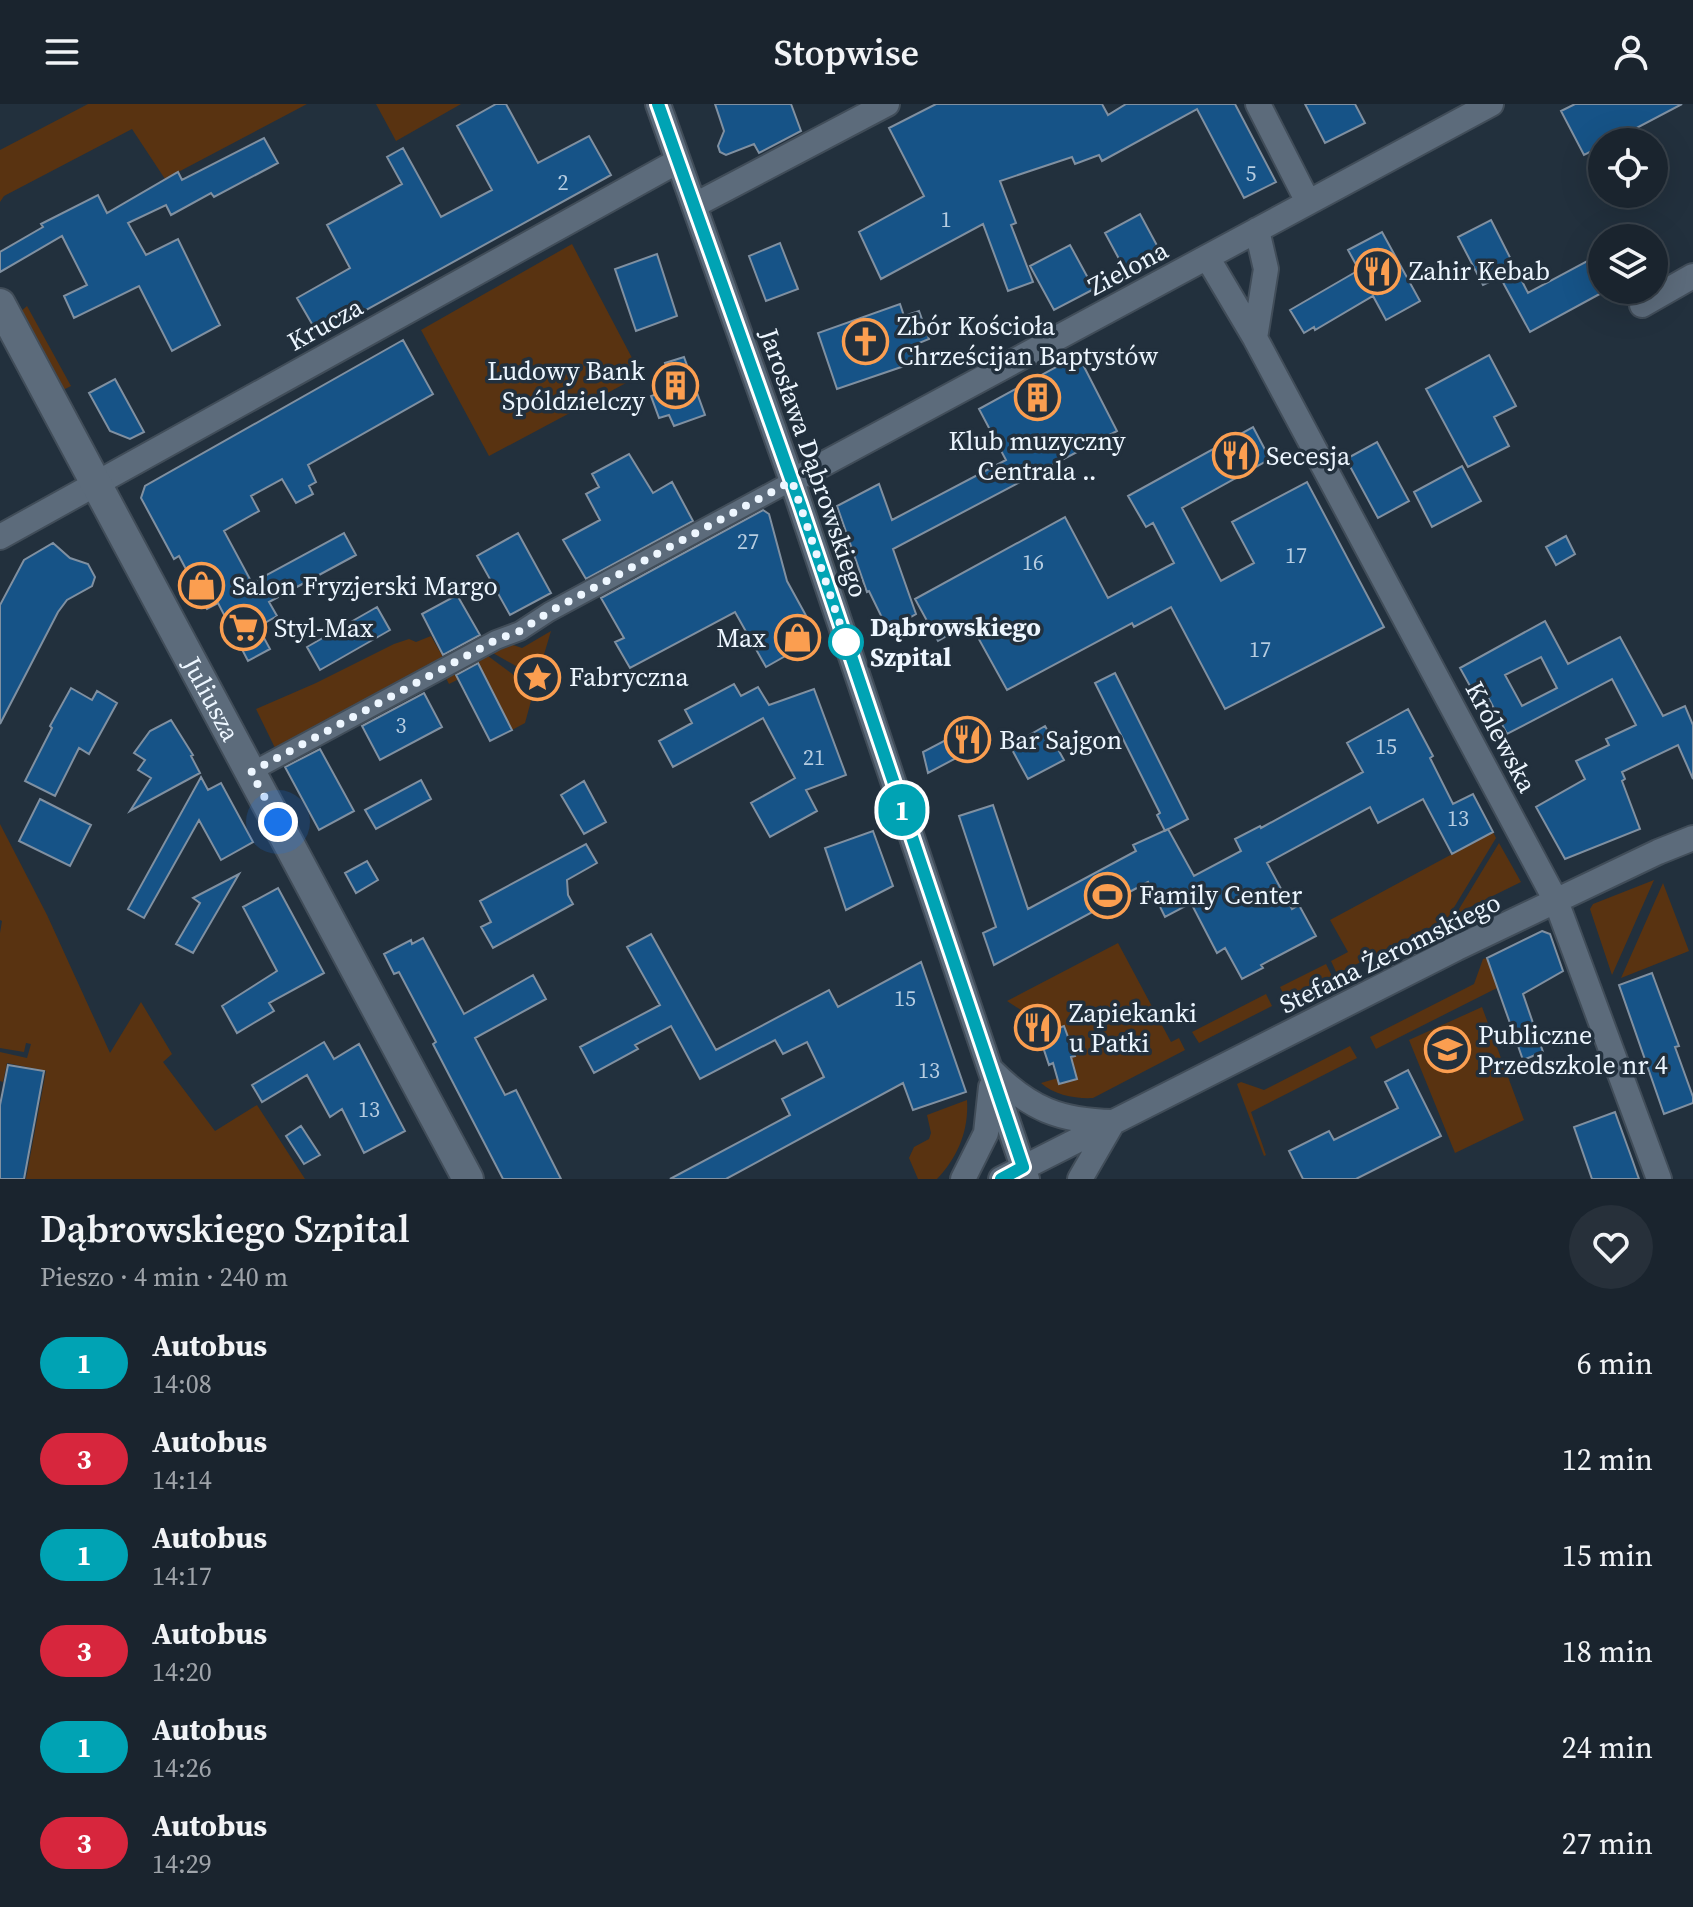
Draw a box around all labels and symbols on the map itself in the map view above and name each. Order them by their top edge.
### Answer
house number: 5 [1245,158,1257,188]
house number: 2 [557,167,569,197]
house number: 1 [940,204,952,234]
street label: Zielona [1082,232,1175,304]
restaurant icon: Zahir Kebab [1354,247,1402,295]
place label: Zahir Kebab [1409,253,1550,289]
street label: Krucza [281,288,370,359]
place label: Zbór Kościoła Chrześcijan Baptystów [897,308,1158,374]
church icon: Zbór Kościoła Chrześcijan Baptystów [842,317,890,365]
street label: Jarosława Dąbrowskiego [751,323,877,602]
place label: Ludowy Bank Spóldzielczy [487,353,646,419]
building icon: Ludowy Bank Spóldzielczy [652,362,700,410]
building icon: Klub muzyczny Centrala .. [1013,374,1061,422]
place label: Klub muzyczny Centrala .. [949,423,1126,489]
restaurant icon: Secesja [1211,432,1259,480]
place label: Secesja [1266,438,1351,474]
house number: 27 [737,526,759,556]
house number: 17 [1285,540,1307,570]
house number: 16 [1022,547,1044,577]
shop icon: Salon Fryzjerski Margo [177,562,225,610]
place label: Salon Fryzjerski Margo [232,568,498,604]
supermarket icon: Styl-Max [219,604,267,652]
place label: Dąbrowskiego Szpital [870,609,1041,675]
place label: Styl-Max [274,610,374,646]
shop icon: Max [773,614,821,662]
place label: Max [716,620,766,656]
marker: Dąbrowskiego Szpital [829,625,863,659]
house number: 17 [1249,634,1271,664]
street label: Juliusza [173,649,249,748]
place icon: Fabryczna [514,653,562,701]
place label: Fabryczna [569,659,690,695]
street label: Królewska [1457,675,1546,800]
house number: 3 [395,710,407,740]
restaurant icon: Bar Sajgon [944,716,992,764]
place label: Bar Sajgon [999,722,1122,758]
house number: 15 [1375,731,1397,761]
house number: 21 [803,742,825,772]
line badge: 1 [876,784,928,836]
your location [258,802,298,842]
house number: 13 [1447,803,1469,833]
sports icon: Family Center [1084,871,1132,919]
place label: Family Center [1139,877,1302,913]
street label: Stefana Żeromskiego [1274,884,1506,1022]
house number: 15 [894,983,916,1013]
place label: Zapiekanki u Patki [1069,995,1197,1061]
restaurant icon: Zapiekanki u Patki [1014,1004,1062,1052]
place label: Publiczne Przedszkole nr 4 [1478,1017,1668,1083]
school or university icon: Publiczne Przedszkole nr 4 [1423,1026,1471,1074]
house number: 13 [918,1055,940,1085]
house number: 13 [358,1094,380,1124]

